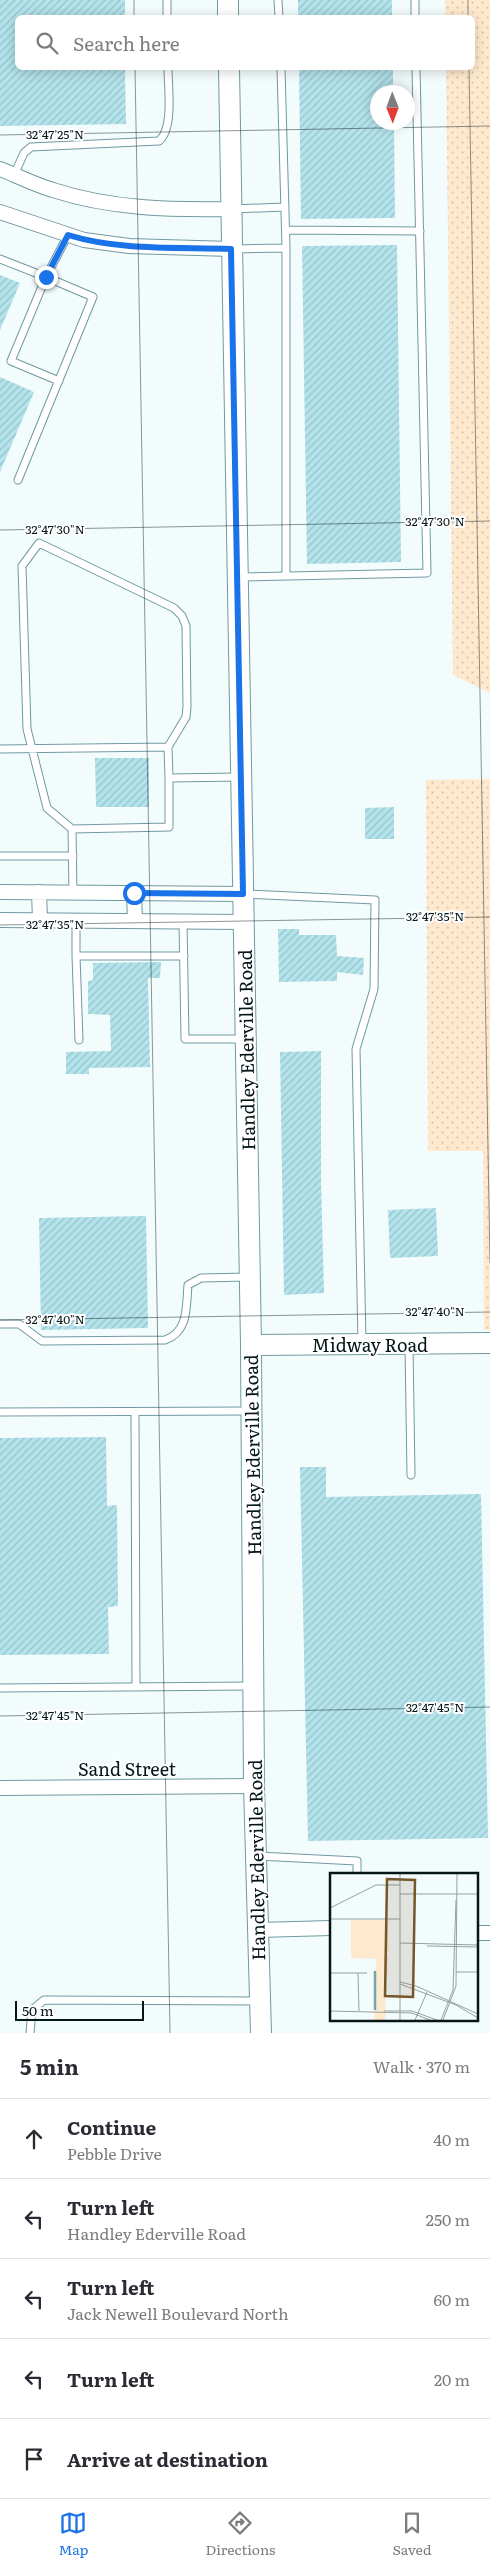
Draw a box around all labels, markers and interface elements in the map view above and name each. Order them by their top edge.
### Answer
search box [15,15,475,70]
icon: search [33,29,61,57]
text: Search here [73,29,180,57]
north arrow [370,85,415,130]
text: 32°47'25"N [26,125,84,143]
route end [35,266,58,289]
text: 32°47'30"N [405,512,465,530]
text: 32°47'30"N [25,520,85,538]
route start [123,882,146,905]
text: 32°47'35"N [406,907,464,925]
text: 32°47'35"N [26,915,84,933]
street label: Handley Ederville Road [231,949,261,1151]
text: 32°47'40"N [405,1302,465,1320]
text: 32°47'40"N [25,1310,85,1328]
street label: Midway Road [312,1331,428,1358]
street label: Handley Ederville Road [237,1354,267,1556]
text: 32°47'45"N [406,1698,464,1716]
text: 32°47'45"N [26,1706,84,1724]
street label: Sand Street [78,1755,177,1782]
street label: Handley Ederville Road [241,1759,271,1961]
inset map [330,1873,478,2020]
scale bar [15,1998,144,2021]
text: 50 m [22,2000,54,2020]
text: 5 min [20,2050,79,2081]
text: Walk · 370 m [373,2054,470,2078]
text: Continue [67,2113,156,2141]
icon: ahead [20,2125,48,2153]
text: 40 m [433,2127,470,2151]
text: Pebble Drive [67,2141,162,2165]
text: Turn left [67,2193,154,2221]
icon: left [20,2205,48,2233]
text: 250 m [426,2207,470,2231]
text: Handley Ederville Road [67,2221,246,2245]
text: Turn left [67,2273,154,2301]
icon: left [20,2285,48,2313]
text: 60 m [433,2287,470,2311]
text: Jack Newell Boulevard North [67,2301,289,2325]
icon: left [20,2365,48,2393]
text: Turn left [67,2365,154,2393]
text: 20 m [434,2367,470,2391]
icon: arrive [20,2445,48,2473]
text: Arrive at destination [67,2445,268,2473]
tab: Map [59,2509,88,2559]
tab: Directions [205,2509,275,2559]
tab: Saved [392,2509,431,2559]

